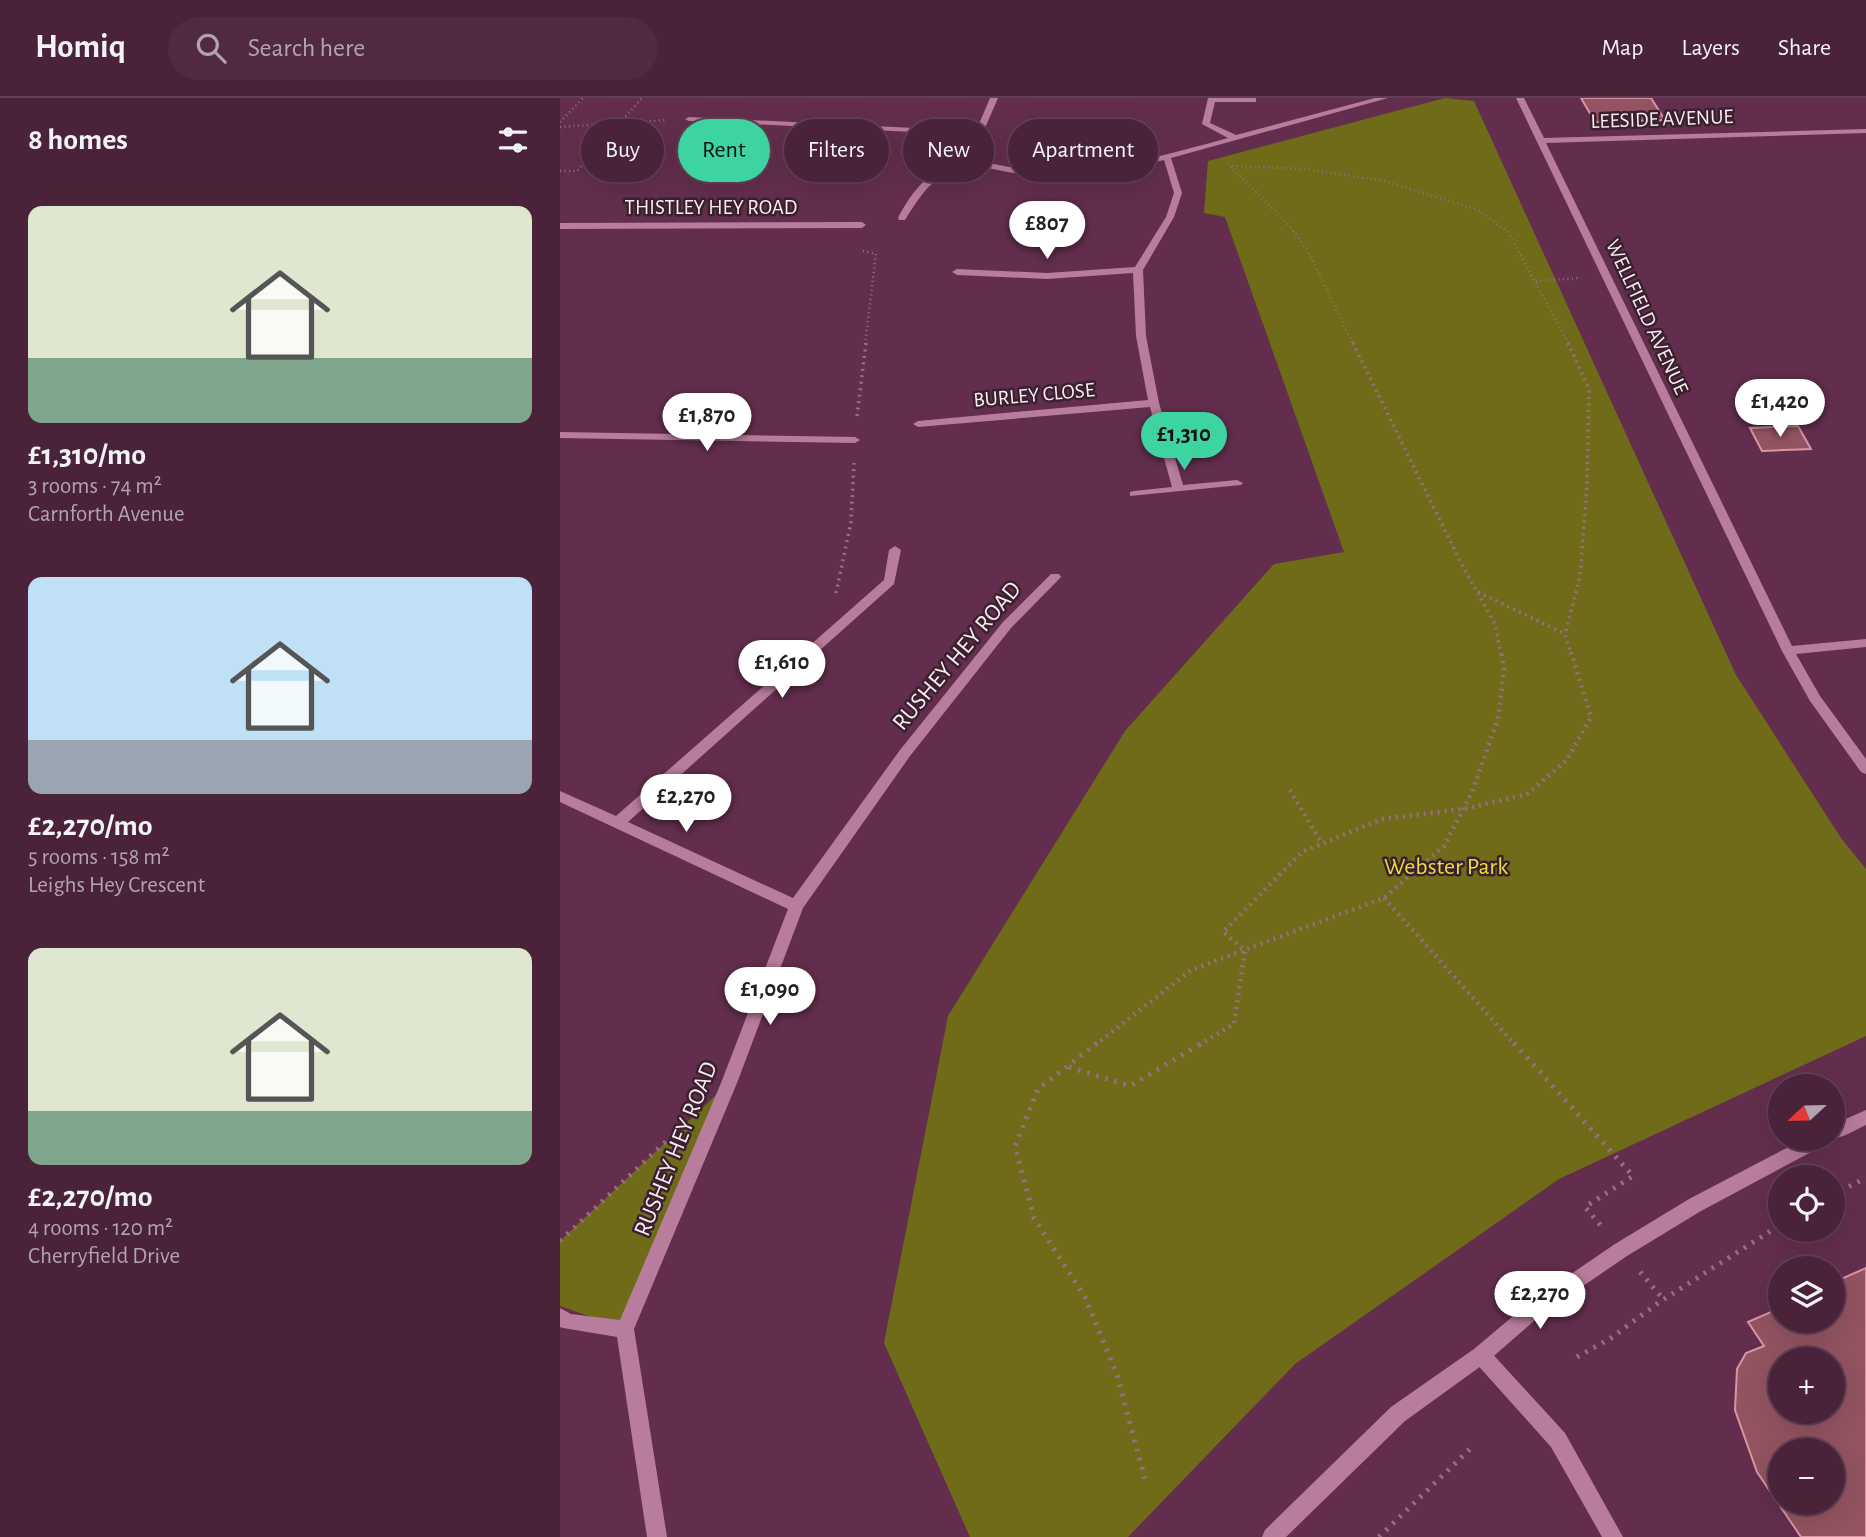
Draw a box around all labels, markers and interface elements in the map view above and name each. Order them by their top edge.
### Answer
search box [168,17,658,80]
icon: search [192,29,230,67]
text: Homiq [35,31,126,64]
text: Search here [248,35,365,61]
text: Map [1601,36,1643,60]
text: Layers [1681,36,1740,60]
text: Share [1778,36,1831,60]
street label: LEESIDE AVENUE [1590,106,1734,132]
chip: Buy [581,119,664,182]
chip: Rent [678,119,770,182]
chip: Filters [784,119,889,182]
chip: New [903,119,994,182]
chip: Apartment [1008,119,1158,182]
icon: filters [494,121,532,159]
text: 8 homes [28,125,128,155]
street label: THISTLEY HEY ROAD [625,197,797,218]
pin: £807 [1006,202,1088,261]
text: £807 [1025,212,1069,235]
street label: WELLFIELD AVENUE [1602,236,1692,398]
icon: home [217,252,343,378]
street label: BURLEY CLOSE [972,379,1096,411]
pin: £1,420 [1723,380,1837,439]
text: £1,420 [1751,390,1809,413]
pin: £1,870 [650,394,764,453]
text: £1,870 [678,404,736,427]
pin: £1,310 [1127,412,1241,472]
text: £1,310 [1157,423,1211,446]
text: £1,310/mo [28,440,146,470]
text: 3 rooms · 74 m² [28,475,162,498]
text: Carnforth Avenue [28,503,185,526]
street label: RUSHEY HEY ROAD [888,577,1026,735]
icon: home [217,623,343,749]
pin: £1,610 [725,640,839,700]
text: £1,610 [754,651,810,674]
pin: £2,270 [629,774,743,834]
text: £2,270 [656,785,716,808]
text: £2,270/mo [28,811,153,841]
text: 5 rooms · 158 m² [28,846,170,869]
park label: Webster Park [1384,855,1508,879]
text: Leighs Hey Crescent [28,874,205,897]
pin: £1,090 [713,968,827,1027]
text: £1,090 [741,978,799,1001]
icon: home [217,994,343,1120]
street label: RUSHEY HEY ROAD [630,1058,722,1240]
north arrow [1768,1074,1844,1152]
map controls [1768,1074,1845,1515]
button: locate [1768,1165,1845,1242]
text: £2,270/mo [28,1182,153,1212]
text: 4 rooms · 120 m² [28,1217,173,1240]
text: Cherryfield Drive [28,1245,180,1268]
button: layers [1768,1256,1845,1333]
pin: £2,270 [1483,1272,1597,1331]
text: £2,270 [1510,1282,1570,1305]
button: + [1768,1347,1845,1424]
button: − [1768,1438,1845,1515]

